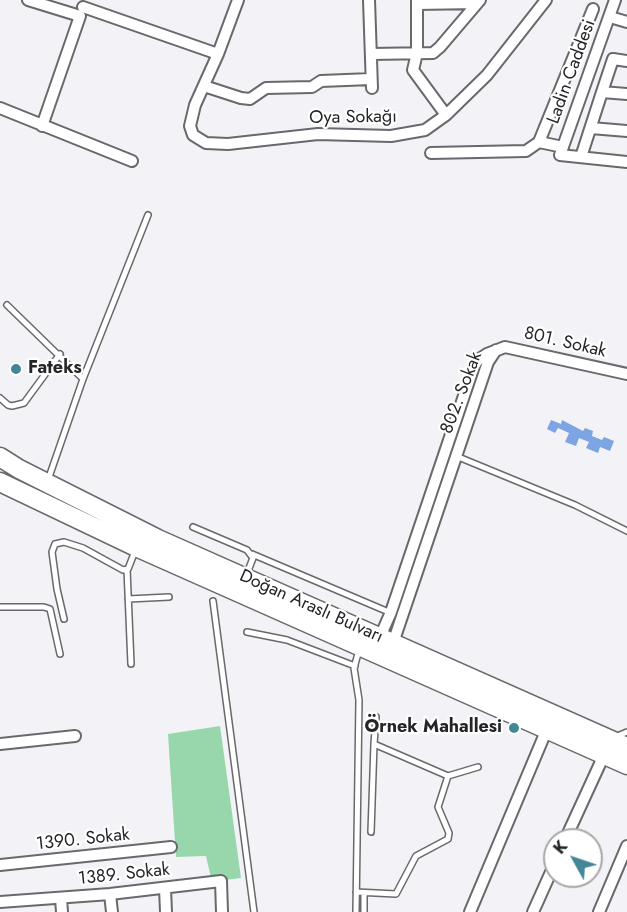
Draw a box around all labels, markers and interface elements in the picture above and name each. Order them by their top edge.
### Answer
street label: Ladin Caddesi [543,17,601,127]
street label: Oya Sokağı [309,106,397,130]
street label: 801. Sokak [522,323,608,363]
street label: 802. Sokak [437,349,487,437]
place label: Fateks [28,358,82,380]
marker: Fateks [9,362,23,376]
street label: Doğan Araslı Bulvarı [236,566,386,648]
place label: Örnek Mahallesi [364,717,502,739]
marker: Örnek Mahallesi [507,721,521,735]
street label: 1390. Sokak [35,824,131,856]
north arrow [543,828,603,888]
text: K [548,836,573,859]
street label: 1389. Sokak [77,859,171,891]

